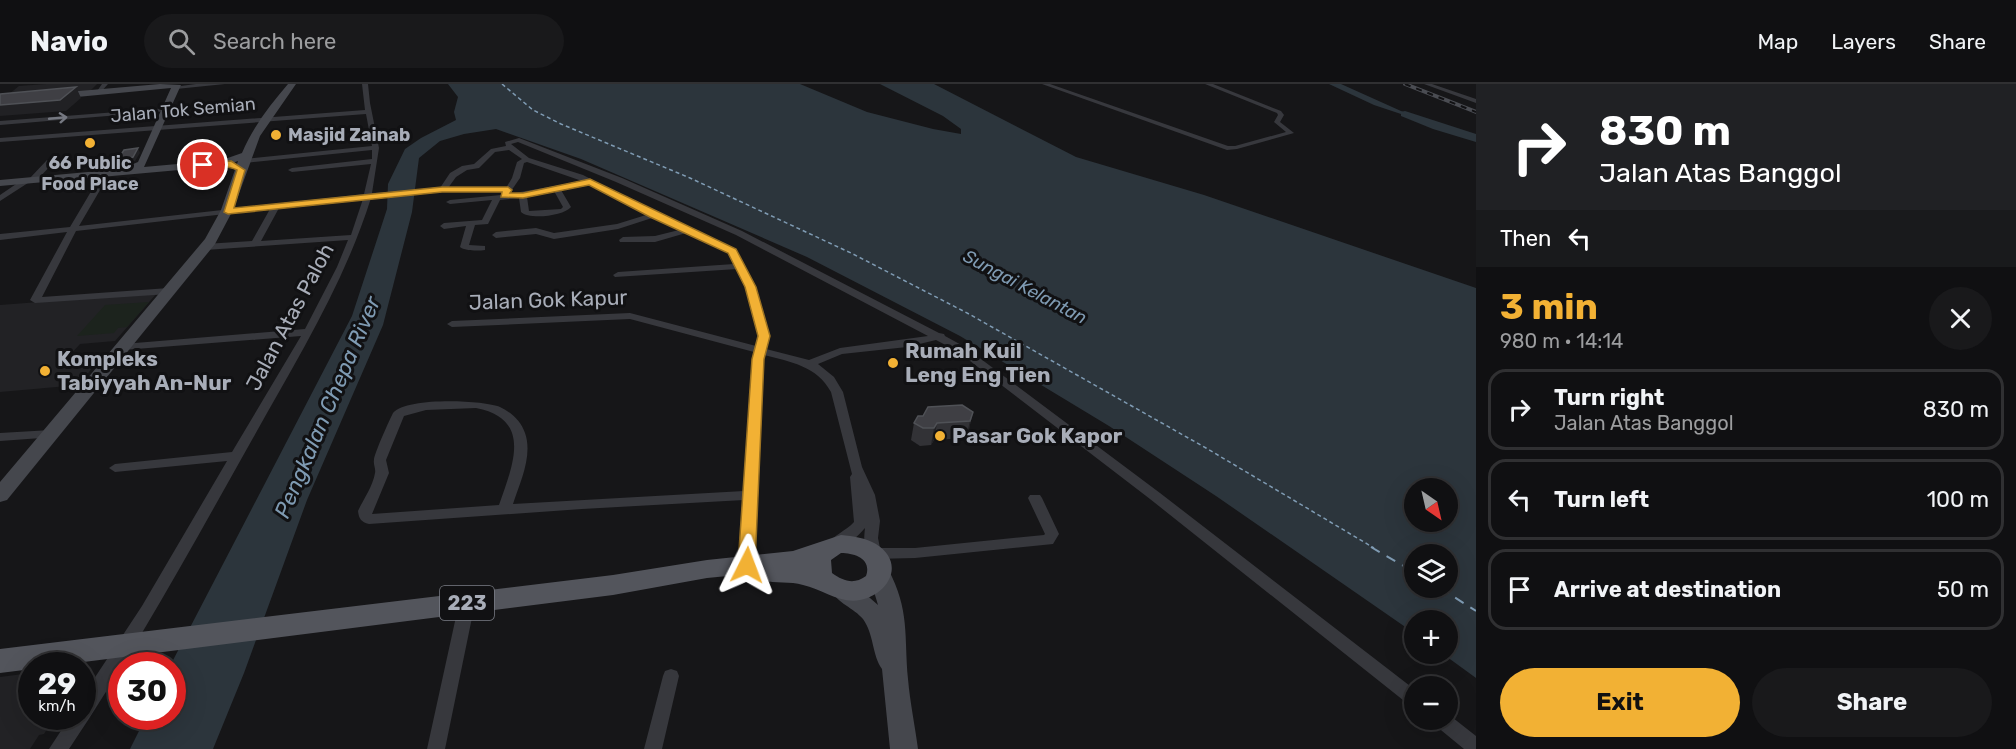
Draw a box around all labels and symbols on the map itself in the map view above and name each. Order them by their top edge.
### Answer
street label: Jalan Tok Semian [110,93,256,127]
one-way arrow [48,112,68,123]
place label: Masjid Zainab [288,124,410,146]
marker: Masjid Zainab [269,128,283,142]
marker: 66 Public Food Place [83,136,97,150]
pin [177,139,228,190]
place label: 66 Public Food Place [41,152,139,195]
street label: Jalan Atas Paloh [240,239,339,395]
water label: Sungai Kelantan [959,245,1091,329]
street label: Jalan Gok Kapur [468,284,628,315]
water label: Pengkalan Chepa River [269,291,387,522]
place label: Rumah Kuil Leng Eng Tien [905,338,1050,387]
place label: Kompleks Tabiyyah An-Nur [57,346,232,395]
marker: Rumah Kuil Leng Eng Tien [886,356,900,370]
marker: Kompleks Tabiyyah An-Nur [38,364,52,378]
place label: Pasar Gok Kapor [952,423,1123,448]
marker: Pasar Gok Kapor [933,429,947,443]
north arrow [1404,478,1458,532]
position arrow [715,533,779,597]
road number: 223 [440,586,494,620]
speed limit sign: 30 [108,652,186,730]

